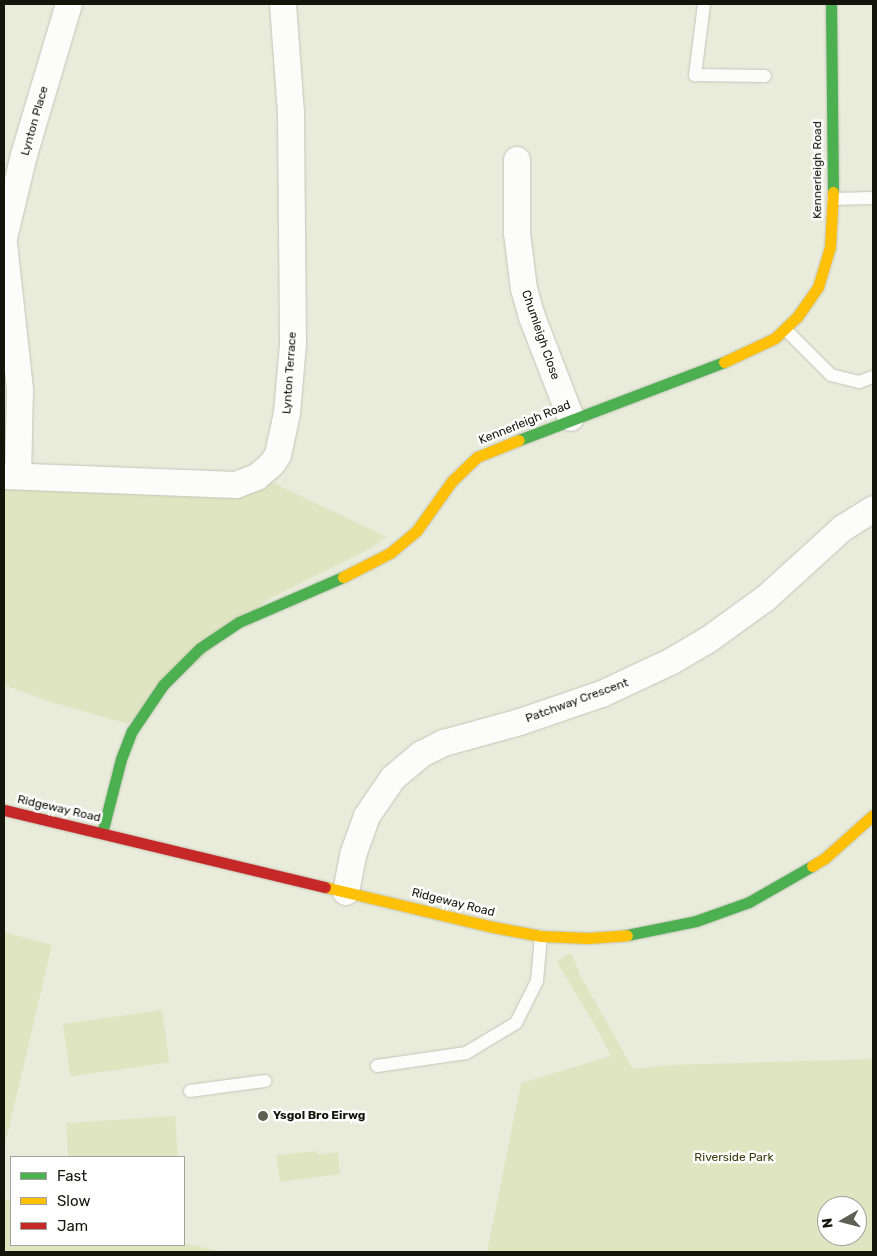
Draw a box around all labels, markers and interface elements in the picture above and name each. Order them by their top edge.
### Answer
street label: Lynton Place [18,85,52,157]
street label: Kennerleigh Road [811,121,825,219]
street label: Chumleigh Close [518,288,562,382]
street label: Lynton Terrace [280,331,300,415]
street label: Kennerleigh Road [477,398,573,448]
street label: Patchway Crescent [523,676,631,726]
street label: Ridgeway Road [16,792,102,826]
street label: Ridgeway Road [410,886,496,920]
place label: Ysgol Bro Eirwg [273,1109,365,1123]
marker: Ysgol Bro Eirwg [257,1110,269,1122]
park label: Riverside Park [694,1151,774,1165]
legend [10,1156,185,1246]
text: Fast [57,1167,87,1185]
text: Slow [57,1192,90,1210]
north arrow [817,1196,867,1246]
text: Jam [57,1217,88,1235]
text: N [819,1217,837,1229]

